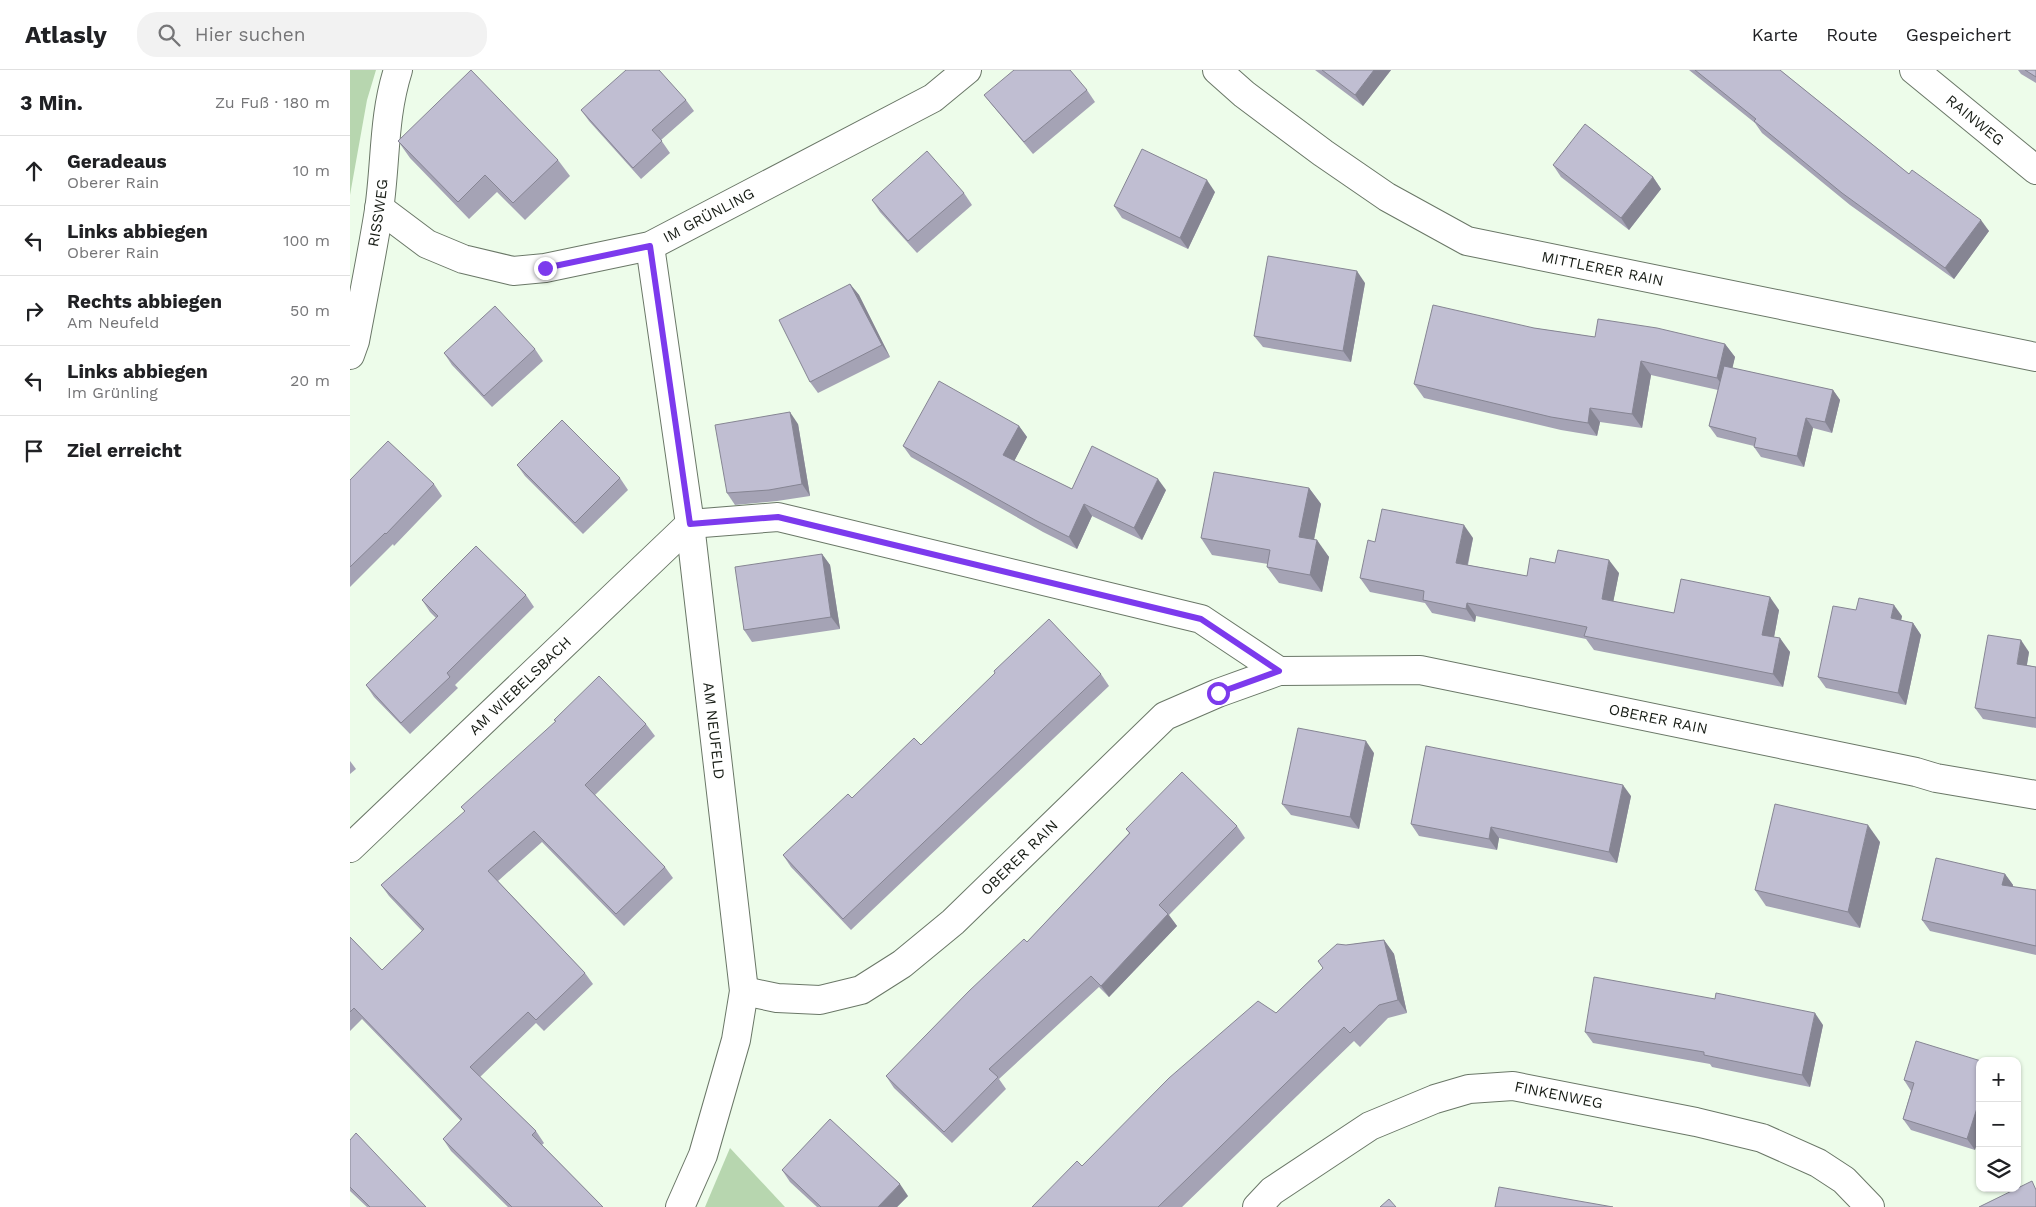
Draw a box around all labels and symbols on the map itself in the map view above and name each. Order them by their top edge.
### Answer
street label: RAINWEG [1942,91,2008,149]
street label: RISSWEG [364,178,391,248]
street label: IM GRÜNLING [660,184,757,247]
street label: MITTLERER RAIN [1540,247,1665,290]
route end [534,257,557,280]
street label: AM WIEBELSBACH [465,633,575,739]
street label: AM NEUFELD [699,681,728,780]
route start [1207,682,1230,705]
street label: OBERER RAIN [1607,700,1709,738]
street label: OBERER RAIN [977,816,1062,899]
street label: FINKENWEG [1513,1077,1604,1112]

